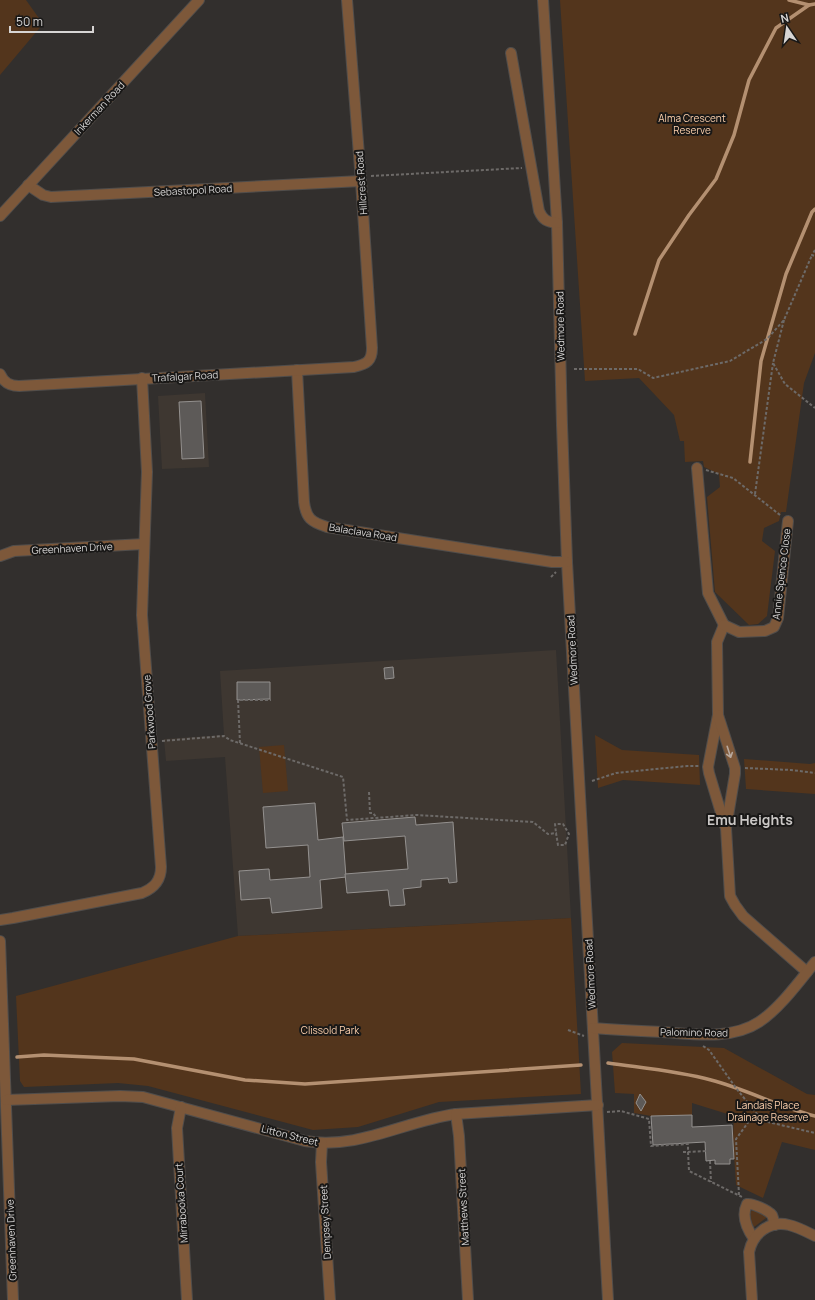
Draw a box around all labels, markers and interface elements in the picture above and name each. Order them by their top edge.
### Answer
scale bar [10,8,93,34]
north arrow [767,8,807,48]
text: N [779,10,790,26]
text: 50 m [16,13,43,30]
street label: Inkerman Road [71,78,127,138]
park label: Alma Crescent Reserve [658,111,726,137]
street label: Hillcrest Road [352,151,370,215]
street label: Sebastopol Road [154,181,233,199]
street label: Wedmore Road [552,291,568,361]
street label: Trafalgar Road [151,367,219,385]
street label: Balaclava Road [328,520,398,544]
street label: Annie Spence Close [768,527,794,620]
street label: Greenhaven Drive [31,539,113,557]
street label: Wedmore Road [563,615,581,685]
street label: Parkwood Grove [139,674,159,749]
one-way arrow [726,745,734,757]
district label: Emu Heights [707,810,793,829]
street label: Wedmore Road [581,939,599,1009]
park label: Clissold Park [301,1023,360,1037]
street label: Palomino Road [660,1024,728,1040]
park label: Landais Place Drainage Reserve [728,1098,809,1124]
street label: Litton Street [260,1121,320,1149]
street label: Mirrabooka Court [171,1163,191,1243]
street label: Matthews Street [454,1168,472,1246]
street label: Dempsey Street [316,1184,334,1260]
street label: Greenhaven Drive [3,1199,19,1281]

